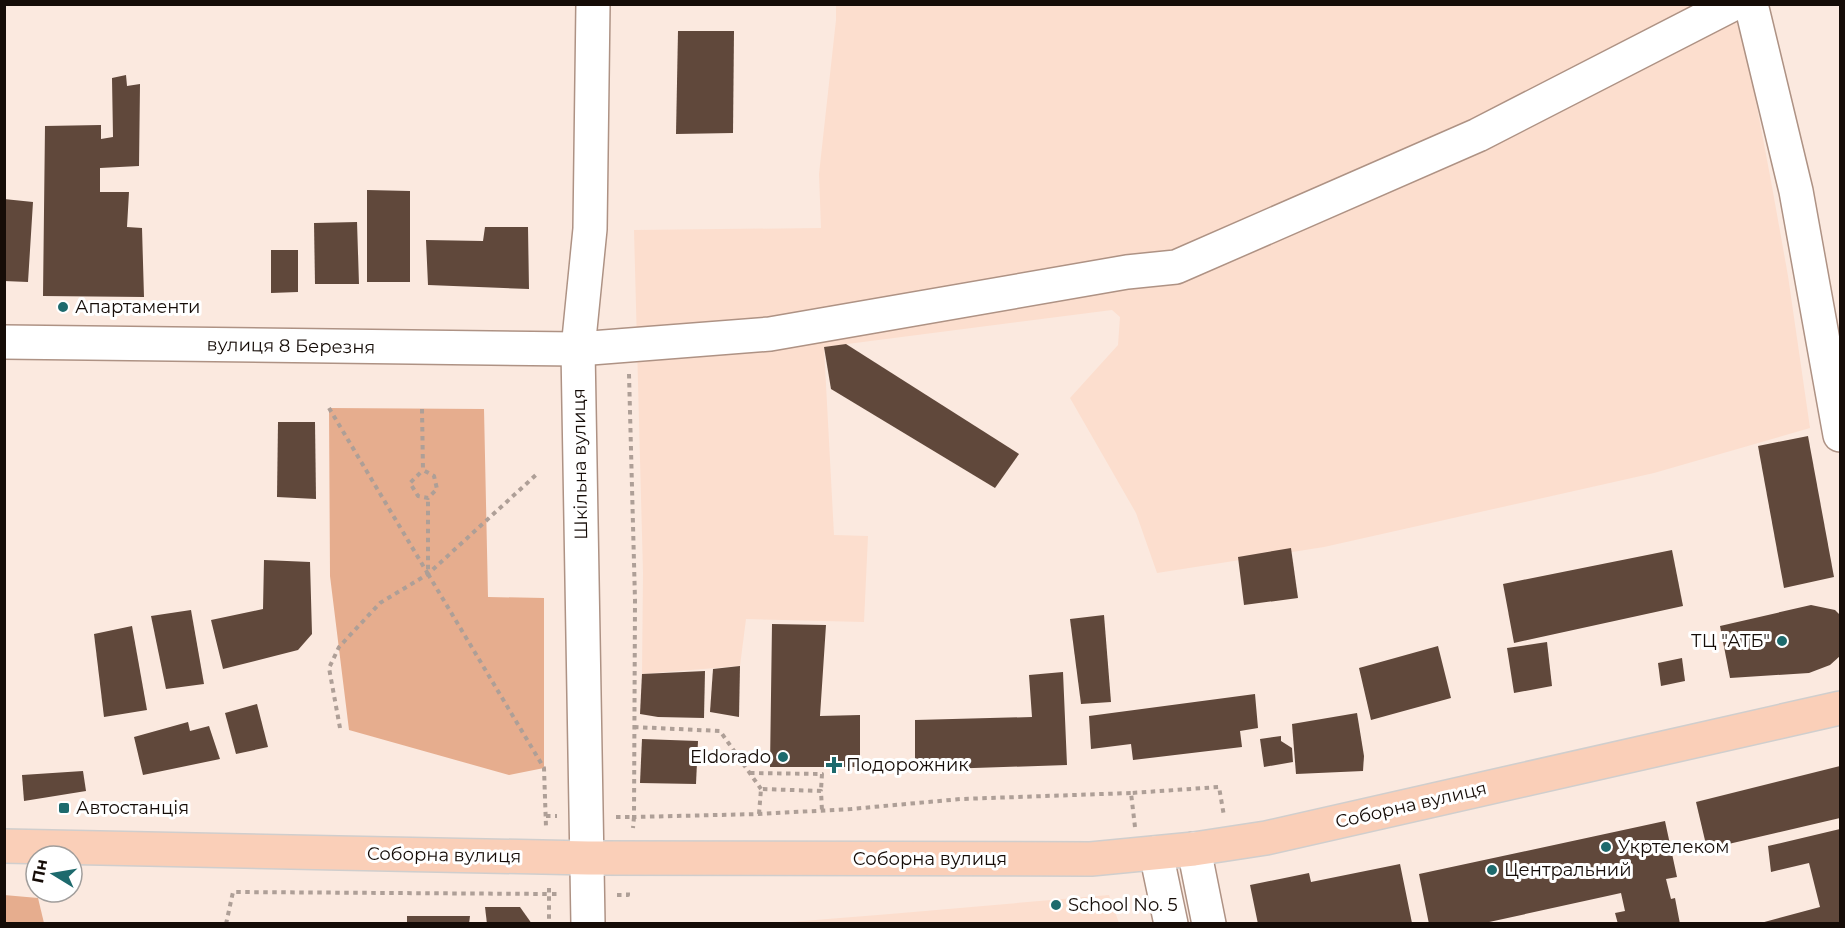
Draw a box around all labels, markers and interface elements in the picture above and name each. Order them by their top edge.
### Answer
place label: Апартаменти [75,296,200,318]
marker: Апартаменти [56,300,70,314]
street label: вулиця 8 Березня [206,334,376,358]
street label: Шкільна вулиця [568,388,592,540]
place label: ТЦ "АТБ" [1691,630,1770,652]
marker: ТЦ "АТБ" [1775,634,1789,648]
place label: Eldorado [690,746,771,768]
marker: Eldorado [776,750,790,764]
place label: Подорожник [846,754,969,776]
marker: Подорожник [827,758,841,772]
street label: Соборна вулиця [1333,777,1489,833]
place label: Автостанція [76,797,189,819]
marker: Автостанція [57,801,71,815]
place label: Укртелеком [1618,836,1729,858]
marker: Укртелеком [1599,840,1613,854]
street label: Соборна вулиця [367,843,521,867]
north arrow [24,844,84,904]
street label: Соборна вулиця [853,848,1007,870]
text: Пн [28,858,51,885]
place label: Центральний [1504,859,1632,881]
marker: Центральний [1485,863,1499,877]
place label: School No. 5 [1068,894,1178,916]
marker: School No. 5 [1049,898,1063,912]

